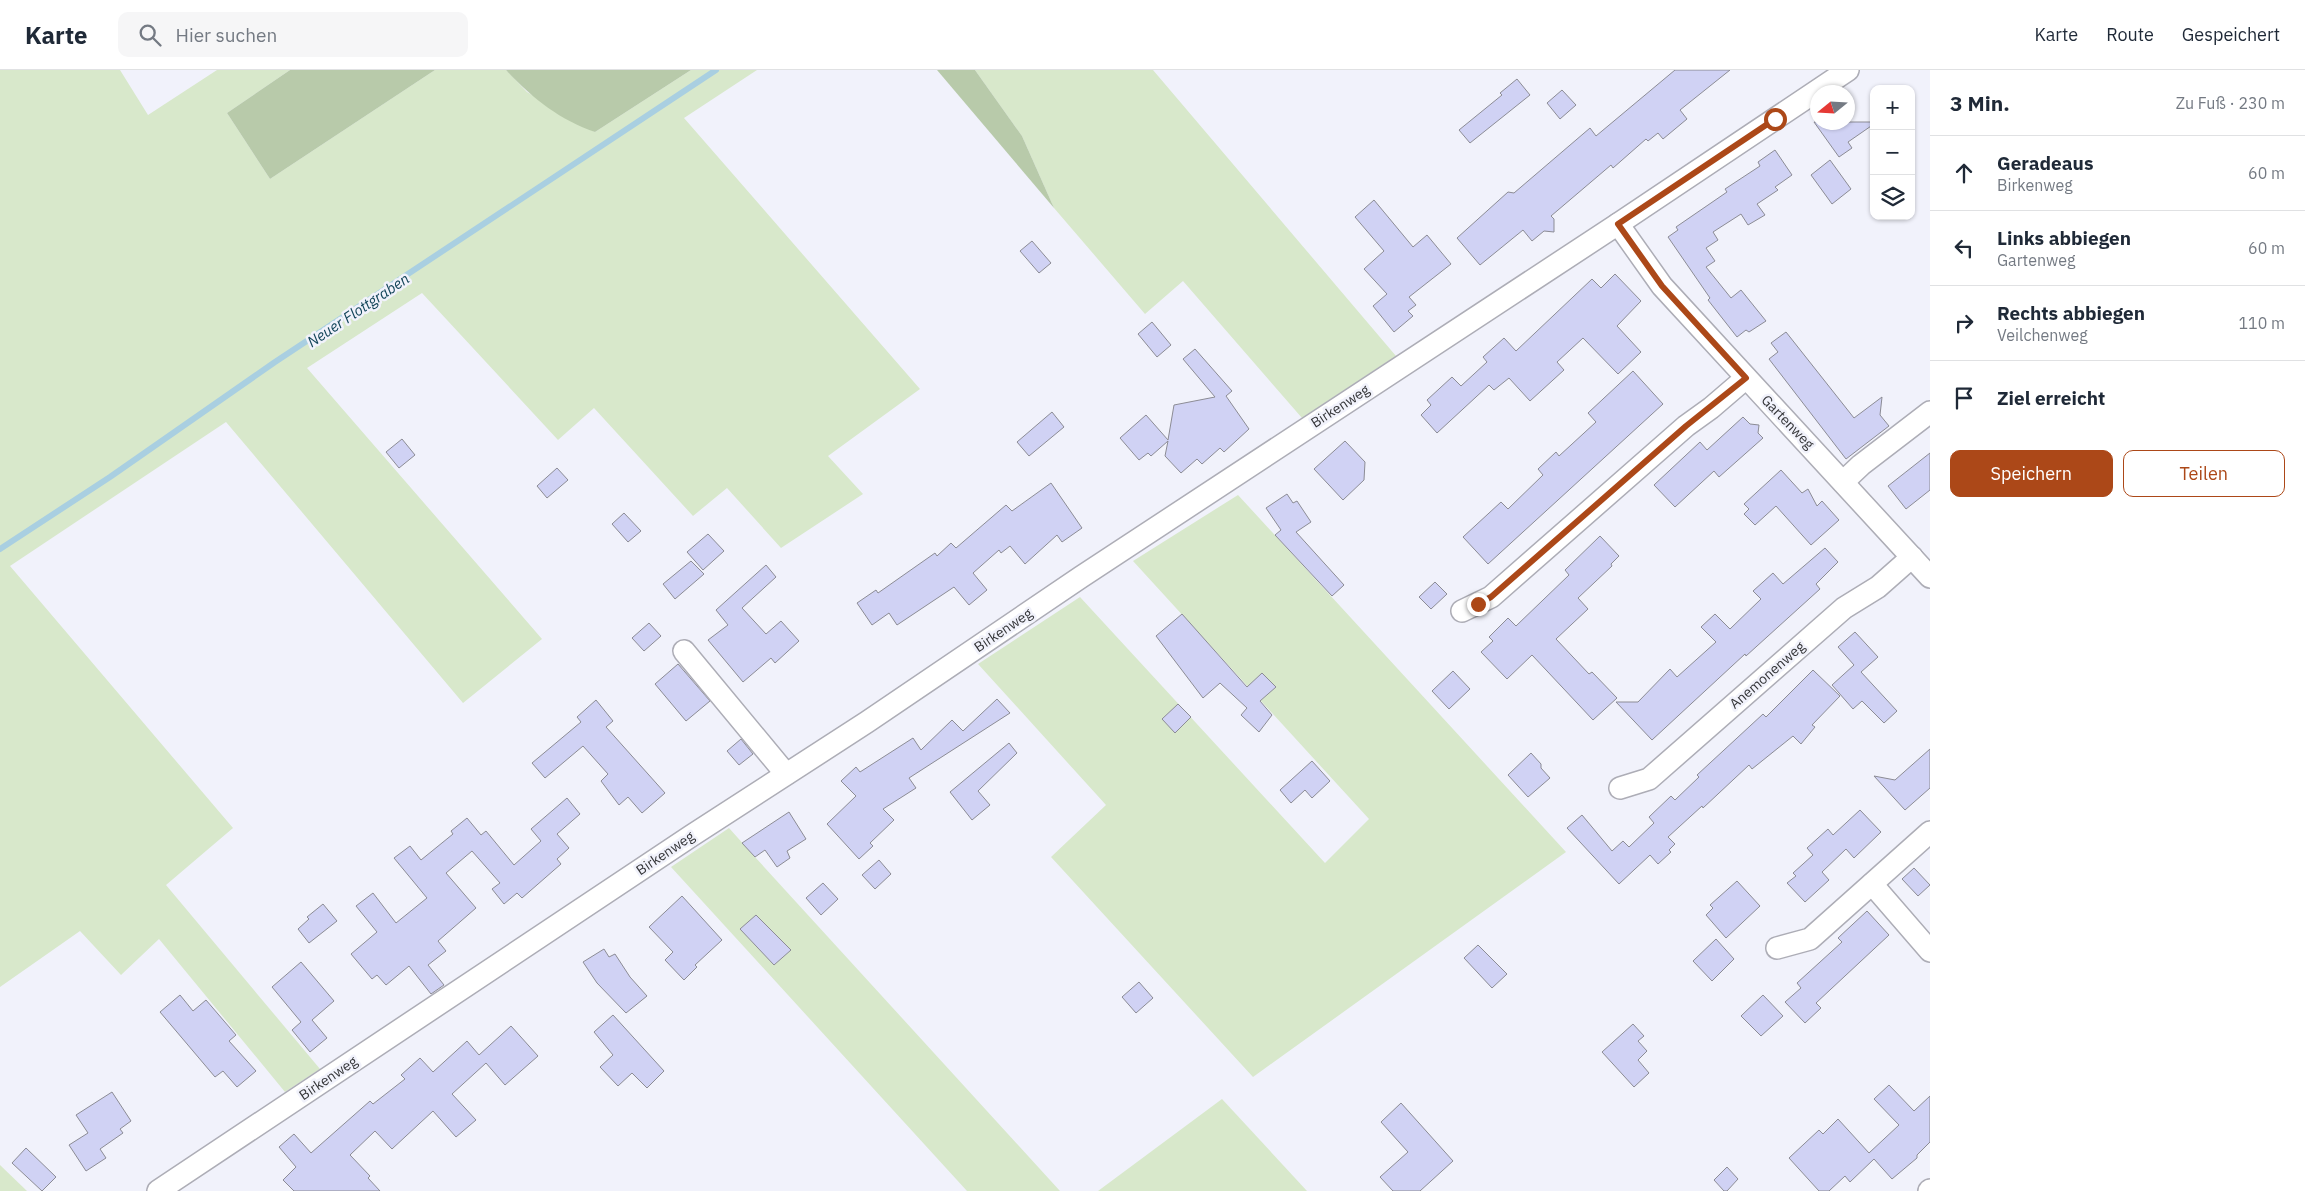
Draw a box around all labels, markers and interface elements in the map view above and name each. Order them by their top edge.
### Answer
search box [118,12,468,57]
text: Karte [25,19,88,51]
icon: search [136,21,164,49]
text: Hier suchen [176,23,277,47]
text: Karte [2035,23,2078,46]
text: Route [2106,23,2154,46]
text: Gespeichert [2182,23,2280,46]
north arrow [1810,85,1855,130]
map controls [1870,85,1915,220]
button: + [1870,85,1915,130]
text: 3 Min. [1950,89,2010,117]
text: Zu Fuß · 230 m [2176,93,2285,113]
route start [1764,108,1787,131]
button: − [1870,130,1915,175]
text: Geradeaus [1997,151,2094,175]
icon: ahead [1950,159,1978,187]
text: 60 m [2248,163,2285,183]
button: layers [1870,175,1915,220]
text: Birkenweg [1997,175,2073,195]
text: Links abbiegen [1997,226,2131,250]
icon: left [1950,234,1978,262]
text: 60 m [2248,238,2285,258]
text: Gartenweg [1997,250,2075,270]
water label: Neuer Flottgraben [303,269,413,351]
text: Rechts abbiegen [1997,301,2145,325]
icon: right [1950,309,1978,337]
text: 110 m [2238,313,2285,333]
text: Veilchenweg [1997,325,2088,345]
street label: Birkenweg [1307,380,1373,432]
icon: arrive [1950,384,1978,412]
text: Ziel erreicht [1997,386,2105,410]
street label: Gartenweg [1758,391,1819,453]
button: Speichern [1950,450,2113,497]
button: Teilen [2123,450,2285,497]
route end [1467,593,1490,616]
street label: Birkenweg [971,604,1036,656]
street label: Anemonenweg [1726,637,1809,713]
street label: Birkenweg [633,827,698,879]
street label: Birkenweg [296,1052,361,1104]

